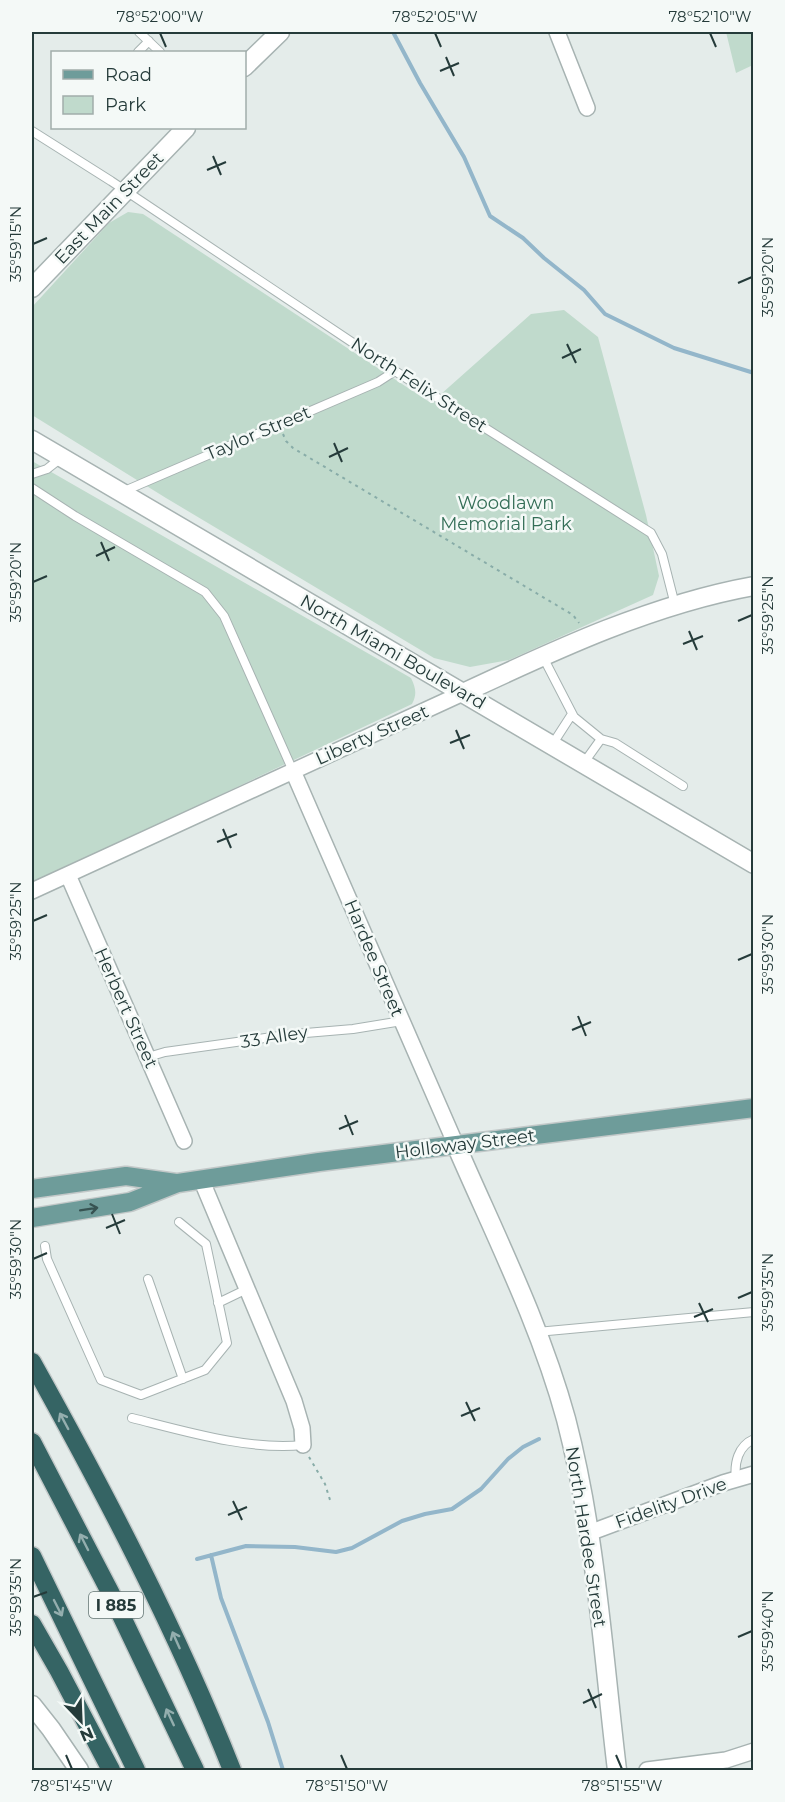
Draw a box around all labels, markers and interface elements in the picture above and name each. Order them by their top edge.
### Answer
text: 78°52'00"W [117,7,204,26]
text: 78°52'05"W [392,7,478,26]
text: 78°52'10"W [669,7,752,26]
legend [51,51,246,129]
text: Road [105,64,152,86]
text: Park [105,94,146,116]
street label: East Main Street [50,147,168,269]
text: 35°59'15"N [6,206,25,282]
text: 35°59'20"N [758,237,777,317]
street label: North Felix Street [347,333,491,437]
street label: Taylor Street [202,401,314,465]
park label: Woodlawn Memorial Park [440,492,572,535]
text: 35°59'20"N [6,542,25,622]
text: 35°59'25"N [758,576,777,654]
street label: North Miami Boulevard [296,590,490,714]
street label: Liberty Street [312,700,432,770]
text: 35°59'25"N [6,882,25,960]
street label: Hardee Street [339,896,409,1020]
text: 35°59'30"N [758,914,777,994]
street label: Herbert Street [90,944,162,1072]
street label: 33 Alley [239,1021,310,1053]
street label: Holloway Street [394,1124,536,1164]
one-way arrow [79,1203,99,1214]
text: 35°59'30"N [6,1219,25,1299]
text: 35°59'35"N [758,1253,777,1331]
one-way arrow [58,1413,69,1431]
street label: North Hardee Street [561,1445,611,1629]
street label: Fidelity Drive [612,1473,730,1533]
one-way arrow [78,1534,90,1552]
text: 35°59'35"N [6,1558,25,1636]
text: 35°59'40"N [758,1591,777,1671]
road number: I 885 [89,1592,143,1618]
one-way arrow [53,1598,64,1616]
one-way arrow [169,1631,181,1649]
north arrow [51,1691,111,1751]
one-way arrow [164,1709,175,1727]
text: N [77,1723,96,1746]
text: 78°51'45"W [31,1776,113,1795]
text: 78°51'50"W [306,1776,389,1795]
text: 78°51'55"W [582,1776,663,1795]

